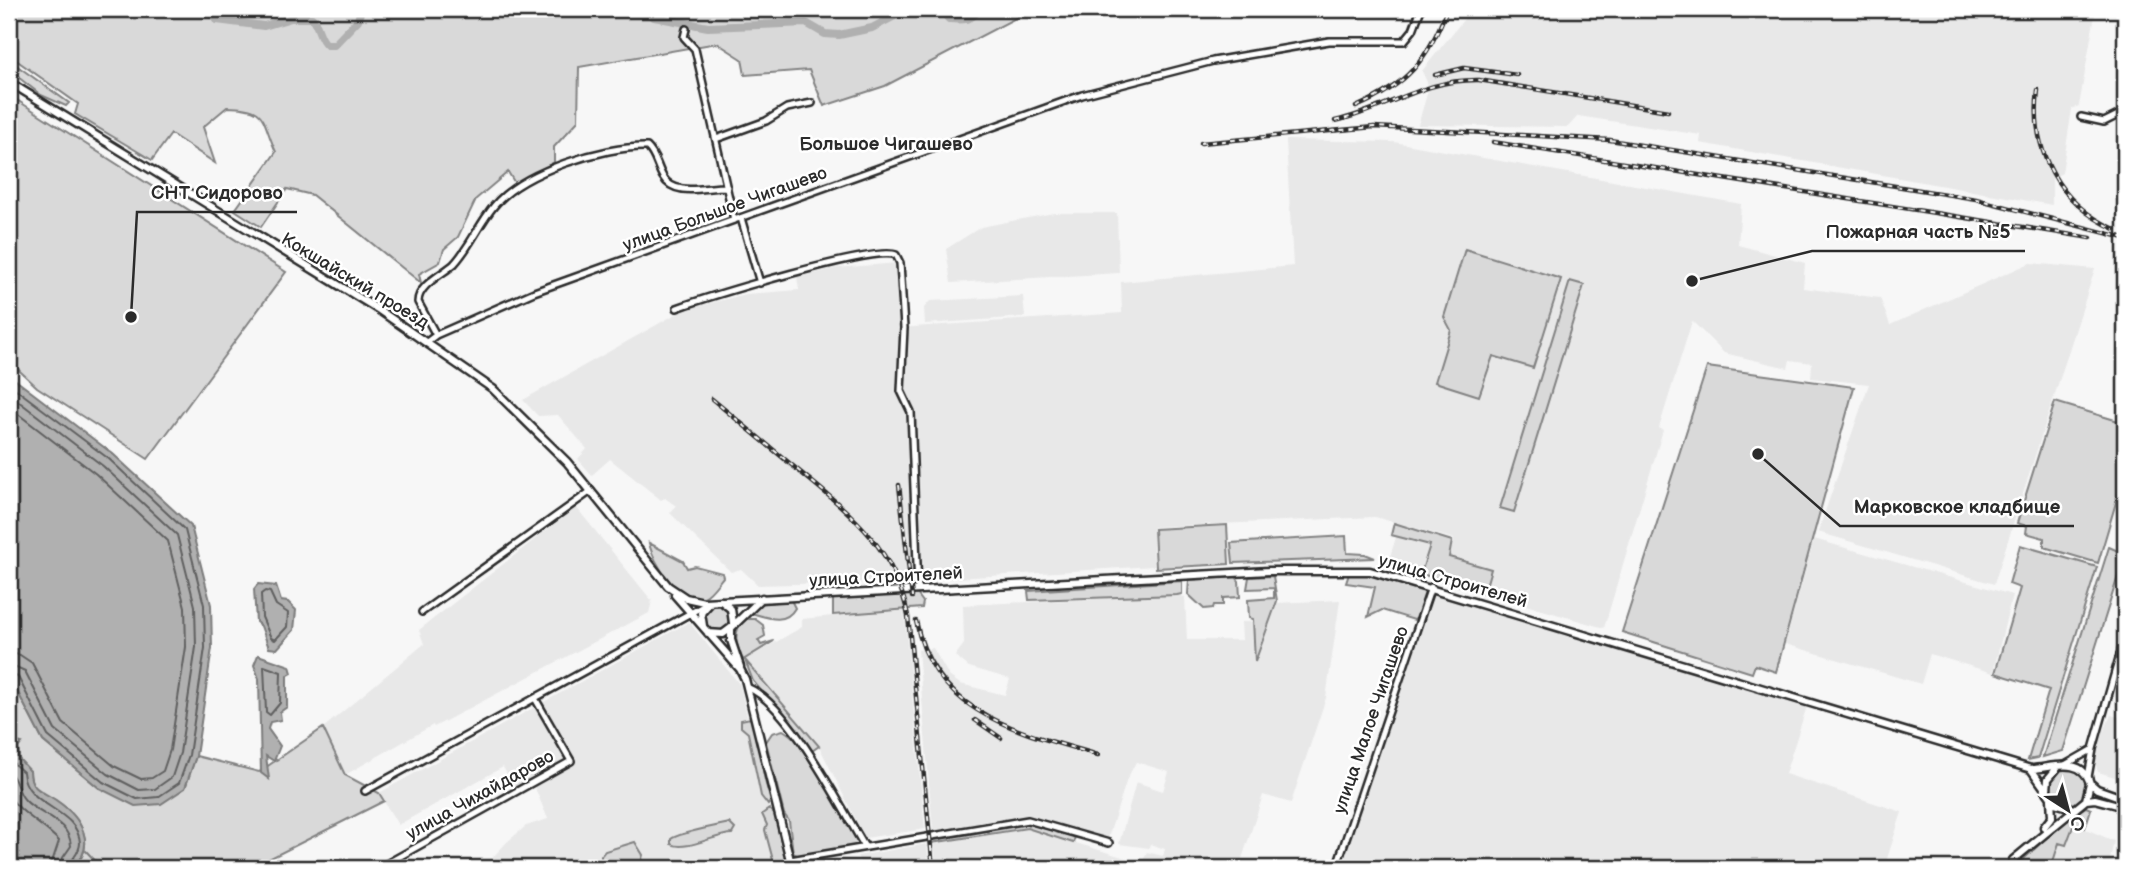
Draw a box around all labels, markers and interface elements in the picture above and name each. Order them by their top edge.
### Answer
district label: Большое Чигашево [799,133,973,156]
street label: улица Большое Чигашево [620,162,830,256]
callout: СНТ Сидорово [137,172,297,212]
text: СНТ Сидорово [151,182,283,205]
callout: Пожарная часть №5 [1812,211,2025,251]
text: Пожарная часть №5 [1825,221,2011,244]
street label: Кокшайский проезд [277,229,433,333]
callout: Марковское кладбище [1840,486,2074,526]
text: Марковское кладбище [1854,496,2061,519]
street label: улица Строителей [1376,550,1530,612]
street label: улица Строителей [809,562,963,592]
street label: улица Малое Чигашево [1329,624,1413,816]
street label: улица Чихайдарово [403,746,557,844]
north arrow [2032,776,2102,846]
text: С [2065,809,2089,836]

